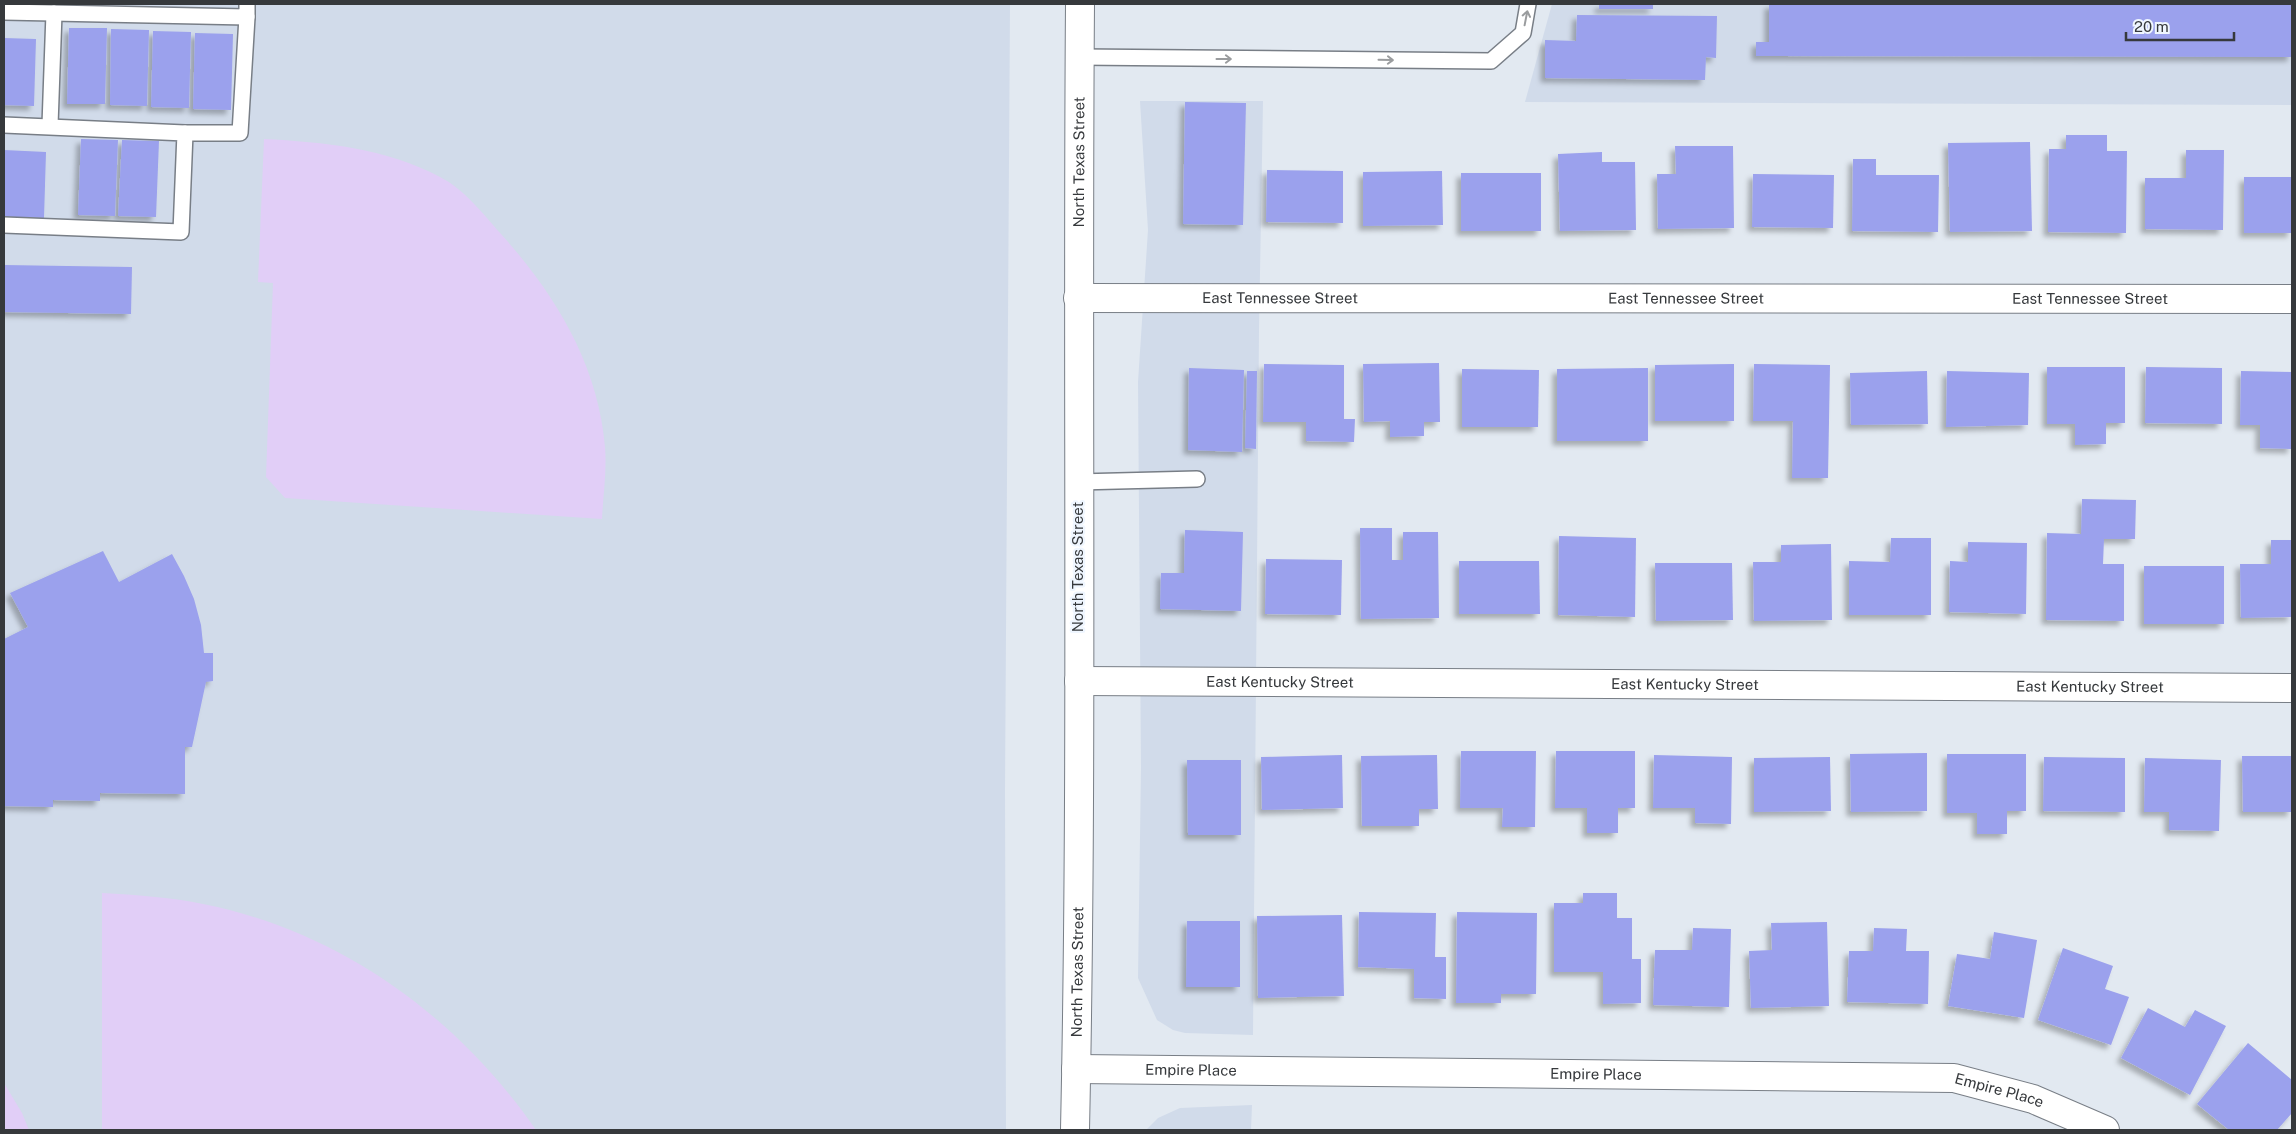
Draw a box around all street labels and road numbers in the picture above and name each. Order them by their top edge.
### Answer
street label: North Texas Street [1070,96,1087,227]
street label: East Tennessee Street [1202,289,1358,306]
street label: East Tennessee Street [1608,289,1764,307]
street label: East Tennessee Street [2012,290,2168,307]
street label: North Texas Street [1069,502,1086,632]
street label: East Kentucky Street [1206,673,1354,691]
street label: East Kentucky Street [1611,675,1759,693]
street label: East Kentucky Street [2016,677,2164,695]
street label: North Texas Street [1068,906,1086,1038]
street label: Empire Place [1145,1061,1237,1079]
street label: Empire Place [1550,1065,1642,1083]
street label: Empire Place [1953,1070,2047,1111]

